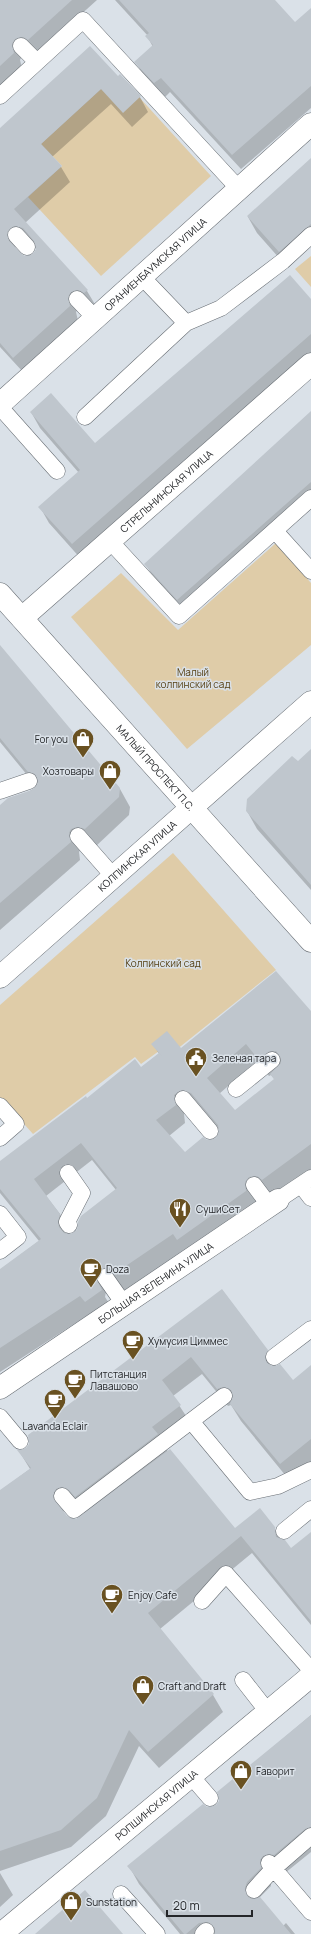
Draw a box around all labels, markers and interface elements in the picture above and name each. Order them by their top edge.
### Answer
street label: ОРАНИЕНБАУМСКАЯ УЛИЦА [101,214,210,314]
street label: СТРЕЛЬНИНСКАЯ УЛИЦА [117,446,216,536]
park label: Малый колпинский сад [156,665,230,691]
street label: МАЛЫЙ ПРОСПЕКТ П.С. [113,721,198,814]
shop icon: For you [70,726,96,759]
place label: For you [35,732,68,746]
shop icon: Хозтовары [97,758,123,791]
place label: Хозтовары [43,764,94,778]
street label: КОЛПИНСКАЯ УЛИЦА [95,817,180,894]
park label: Колпинский сад [125,956,201,970]
public building icon: Зеленая тара [183,1045,209,1078]
place label: Зеленая тара [212,1051,276,1065]
restaurant icon: СушиСет [167,1196,193,1229]
place label: СушиСет [196,1202,240,1216]
street label: БОЛЬШАЯ ЗЕЛЕНИНА УЛИЦА [95,1238,217,1327]
cafe icon: Doza [78,1256,104,1289]
place label: Doza [106,1262,129,1276]
cafe icon: Хумусия Циммес [120,1328,146,1361]
place label: Хумусия Циммес [148,1334,229,1348]
cafe icon: Питстанция Лавашово [62,1367,88,1400]
place label: Питстанция Лавашово [90,1367,147,1393]
cafe icon: Lavanda Eclair [42,1387,68,1420]
place label: Lavanda Eclair [22,1419,88,1433]
cafe icon: Enjoy Cafe [99,1582,125,1615]
place label: Enjoy Cafe [128,1588,177,1602]
shop icon: Craft and Draft [130,1673,156,1706]
place label: Craft and Draft [158,1679,226,1693]
shop icon: Fаворит [228,1758,254,1791]
place label: Fаворит [256,1764,295,1778]
street label: РОПШИНСКАЯ УЛИЦА [112,1766,201,1843]
shop icon: Sunstation [58,1889,84,1922]
scale bar [167,1892,252,1918]
place label: Sunstation [86,1895,137,1909]
text: 20 m [173,1897,200,1914]

